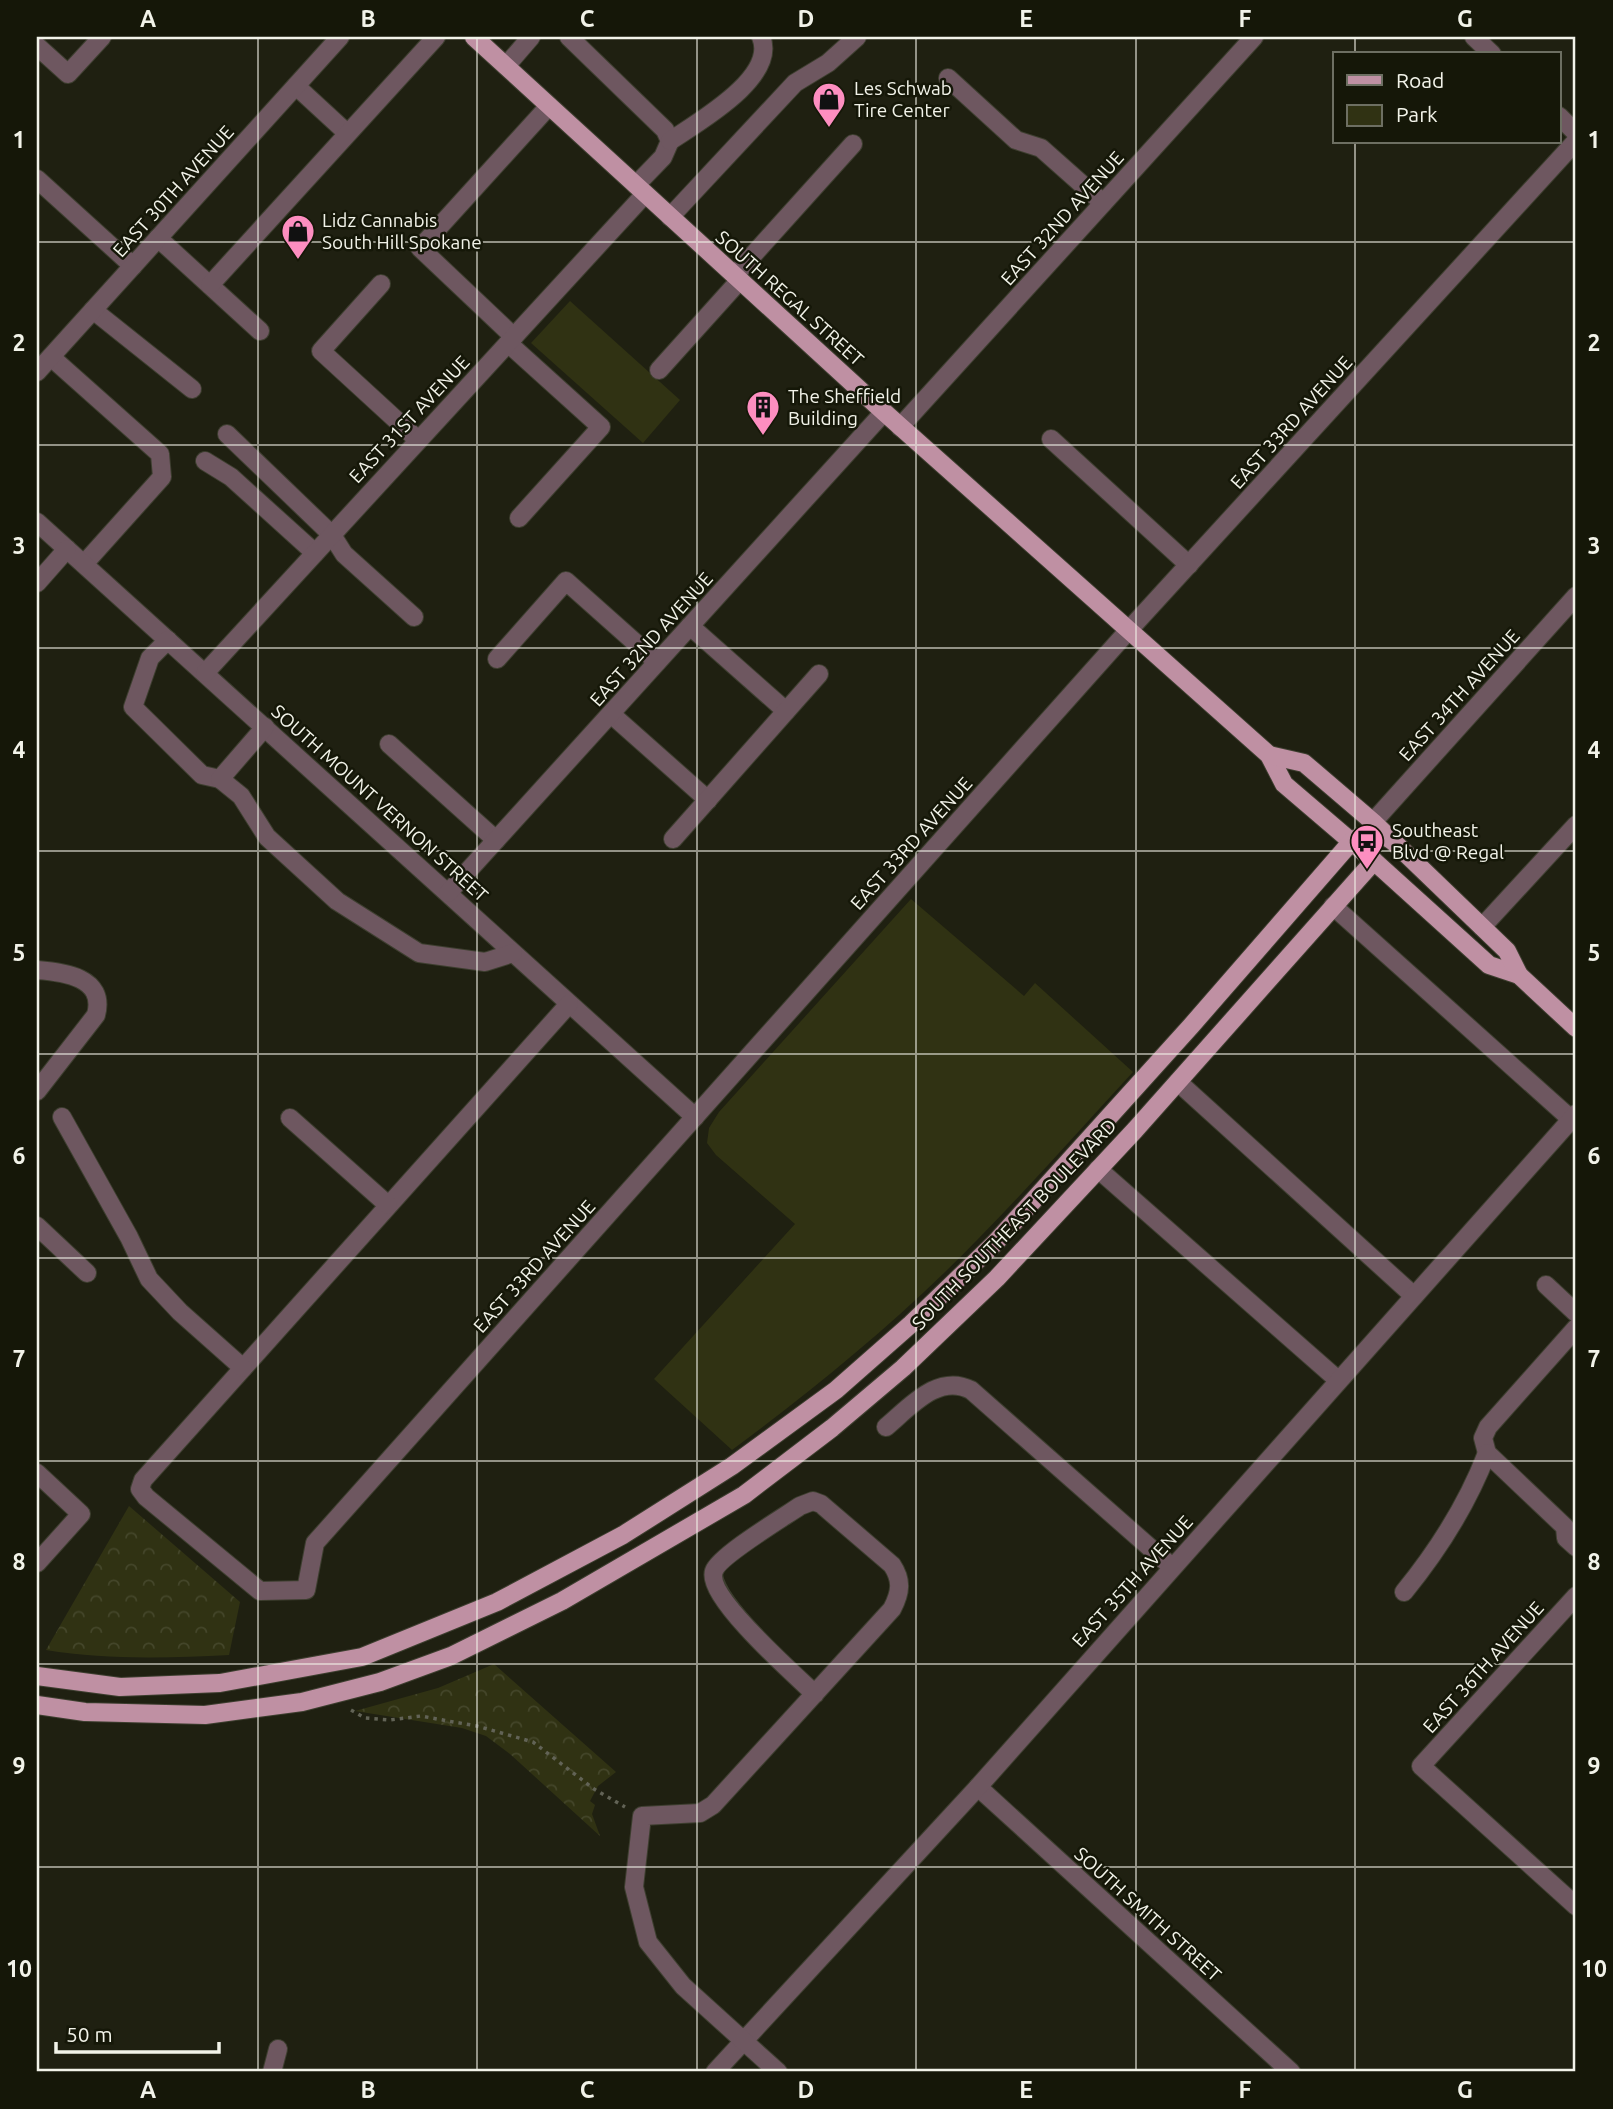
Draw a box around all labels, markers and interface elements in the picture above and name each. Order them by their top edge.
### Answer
text: A [140,6,156,31]
text: B [360,6,376,31]
text: C [580,6,595,31]
text: D [798,6,814,31]
text: E [1019,6,1033,31]
text: F [1239,6,1252,31]
text: G [1457,6,1473,31]
legend [1333,52,1560,144]
text: Road [1396,68,1444,92]
place label: Les Schwab Tire Center [854,77,952,121]
shop icon: Les Schwab Tire Center [810,80,848,129]
text: Park [1396,102,1438,126]
street label: EAST 30TH AVENUE [108,121,238,261]
text: 1 [13,127,25,152]
text: 1 [1588,127,1600,152]
street label: EAST 32ND AVENUE [996,147,1128,289]
place label: Lidz Cannabis South Hill Spokane [322,209,482,253]
shop icon: Lidz Cannabis South Hill Spokane [279,212,317,261]
street label: SOUTH REGAL STREET [712,226,869,370]
text: 2 [13,330,25,355]
text: 2 [1588,330,1600,355]
street label: EAST 31ST AVENUE [344,351,474,487]
street label: EAST 33RD AVENUE [1226,351,1356,493]
place label: The Sheffield Building [788,385,901,429]
building icon: The Sheffield Building [744,388,782,437]
text: 3 [13,533,25,558]
text: 3 [1588,533,1600,558]
street label: EAST 32ND AVENUE [585,568,717,710]
street label: EAST 34TH AVENUE [1394,625,1524,765]
street label: SOUTH MOUNT VERNON STREET [267,700,493,906]
text: 4 [13,737,26,762]
text: 4 [1588,737,1601,762]
street label: EAST 33RD AVENUE [846,772,976,914]
place label: Southeast Blvd @ Regal [1392,819,1504,863]
bus stop icon: Southeast Blvd @ Regal [1348,822,1386,871]
text: 5 [13,940,25,965]
text: 5 [1588,940,1600,965]
street label: SOUTH SOUTHEAST BOULEVARD [907,1114,1121,1334]
text: 6 [13,1143,26,1168]
text: 6 [1588,1143,1601,1168]
street label: EAST 33RD AVENUE [469,1195,599,1337]
text: 7 [13,1346,25,1371]
text: 7 [1588,1346,1600,1371]
street label: EAST 35TH AVENUE [1067,1511,1197,1651]
text: 8 [13,1549,25,1574]
text: 8 [1588,1549,1600,1574]
street label: EAST 36TH AVENUE [1418,1597,1548,1737]
text: 9 [13,1753,25,1778]
text: 9 [1588,1753,1600,1778]
street label: SOUTH SMITH STREET [1070,1842,1226,1986]
text: 10 [6,1956,32,1981]
text: 10 [1581,1956,1607,1981]
scale bar [56,2011,219,2055]
text: 50 m [66,2022,113,2046]
text: A [140,2077,156,2102]
text: B [360,2077,376,2102]
text: C [580,2077,595,2102]
text: D [798,2077,814,2102]
text: E [1019,2077,1033,2102]
text: F [1239,2077,1252,2102]
text: G [1457,2077,1473,2102]

